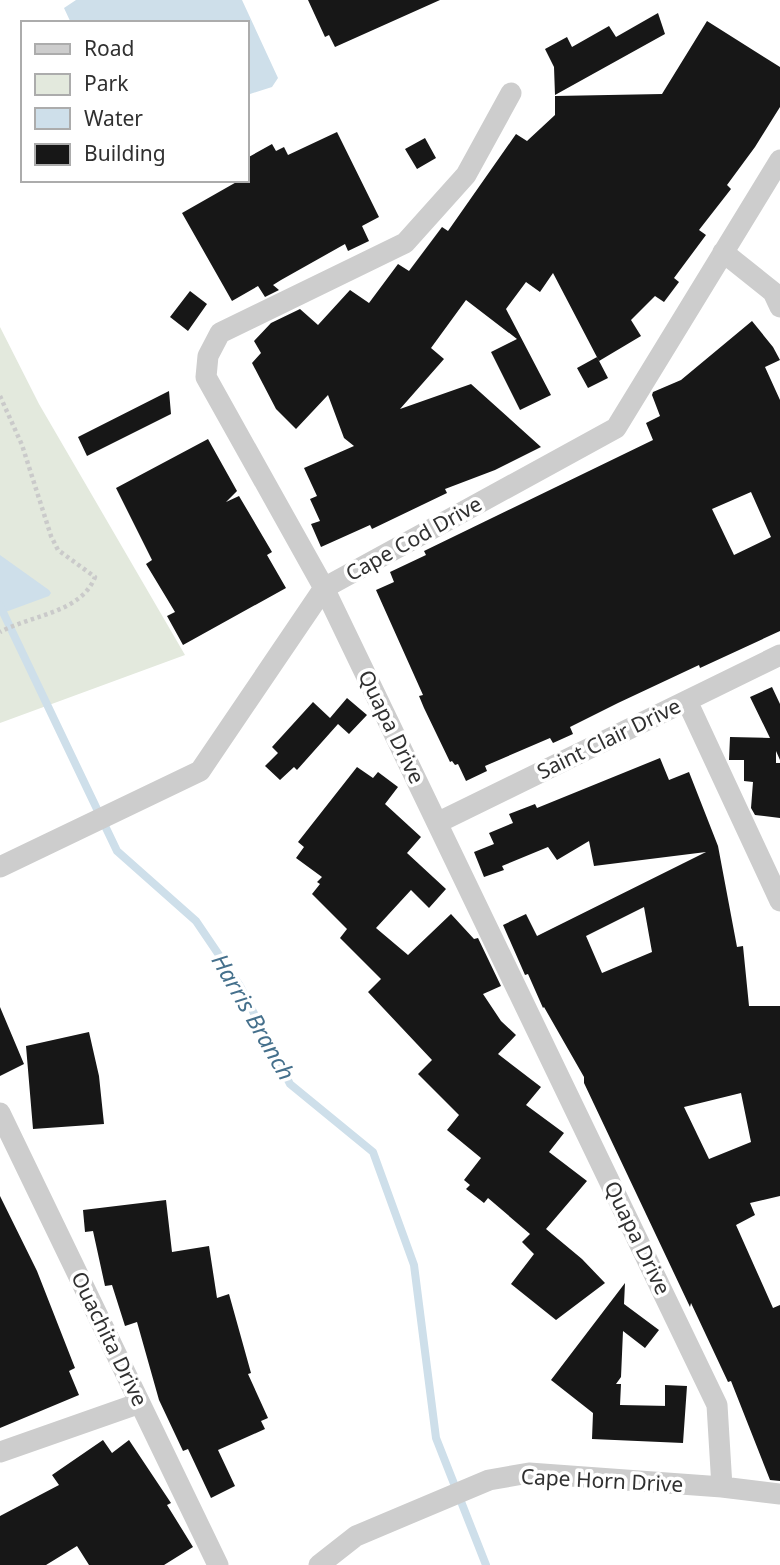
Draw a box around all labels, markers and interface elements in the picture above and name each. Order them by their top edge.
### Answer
legend [21,21,248,182]
text: Road [84,34,134,62]
text: Park [84,69,129,97]
text: Water [84,104,143,132]
text: Building [84,139,166,167]
street label: Cape Cod Drive [340,489,487,587]
street label: Quapa Drive [352,665,431,788]
street label: Saint Clair Drive [532,691,685,785]
water label: Harris Branch [205,947,303,1086]
street label: Quapa Drive [598,1176,677,1299]
street label: Ouachita Drive [65,1267,155,1410]
street label: Cape Horn Drive [520,1462,684,1498]

